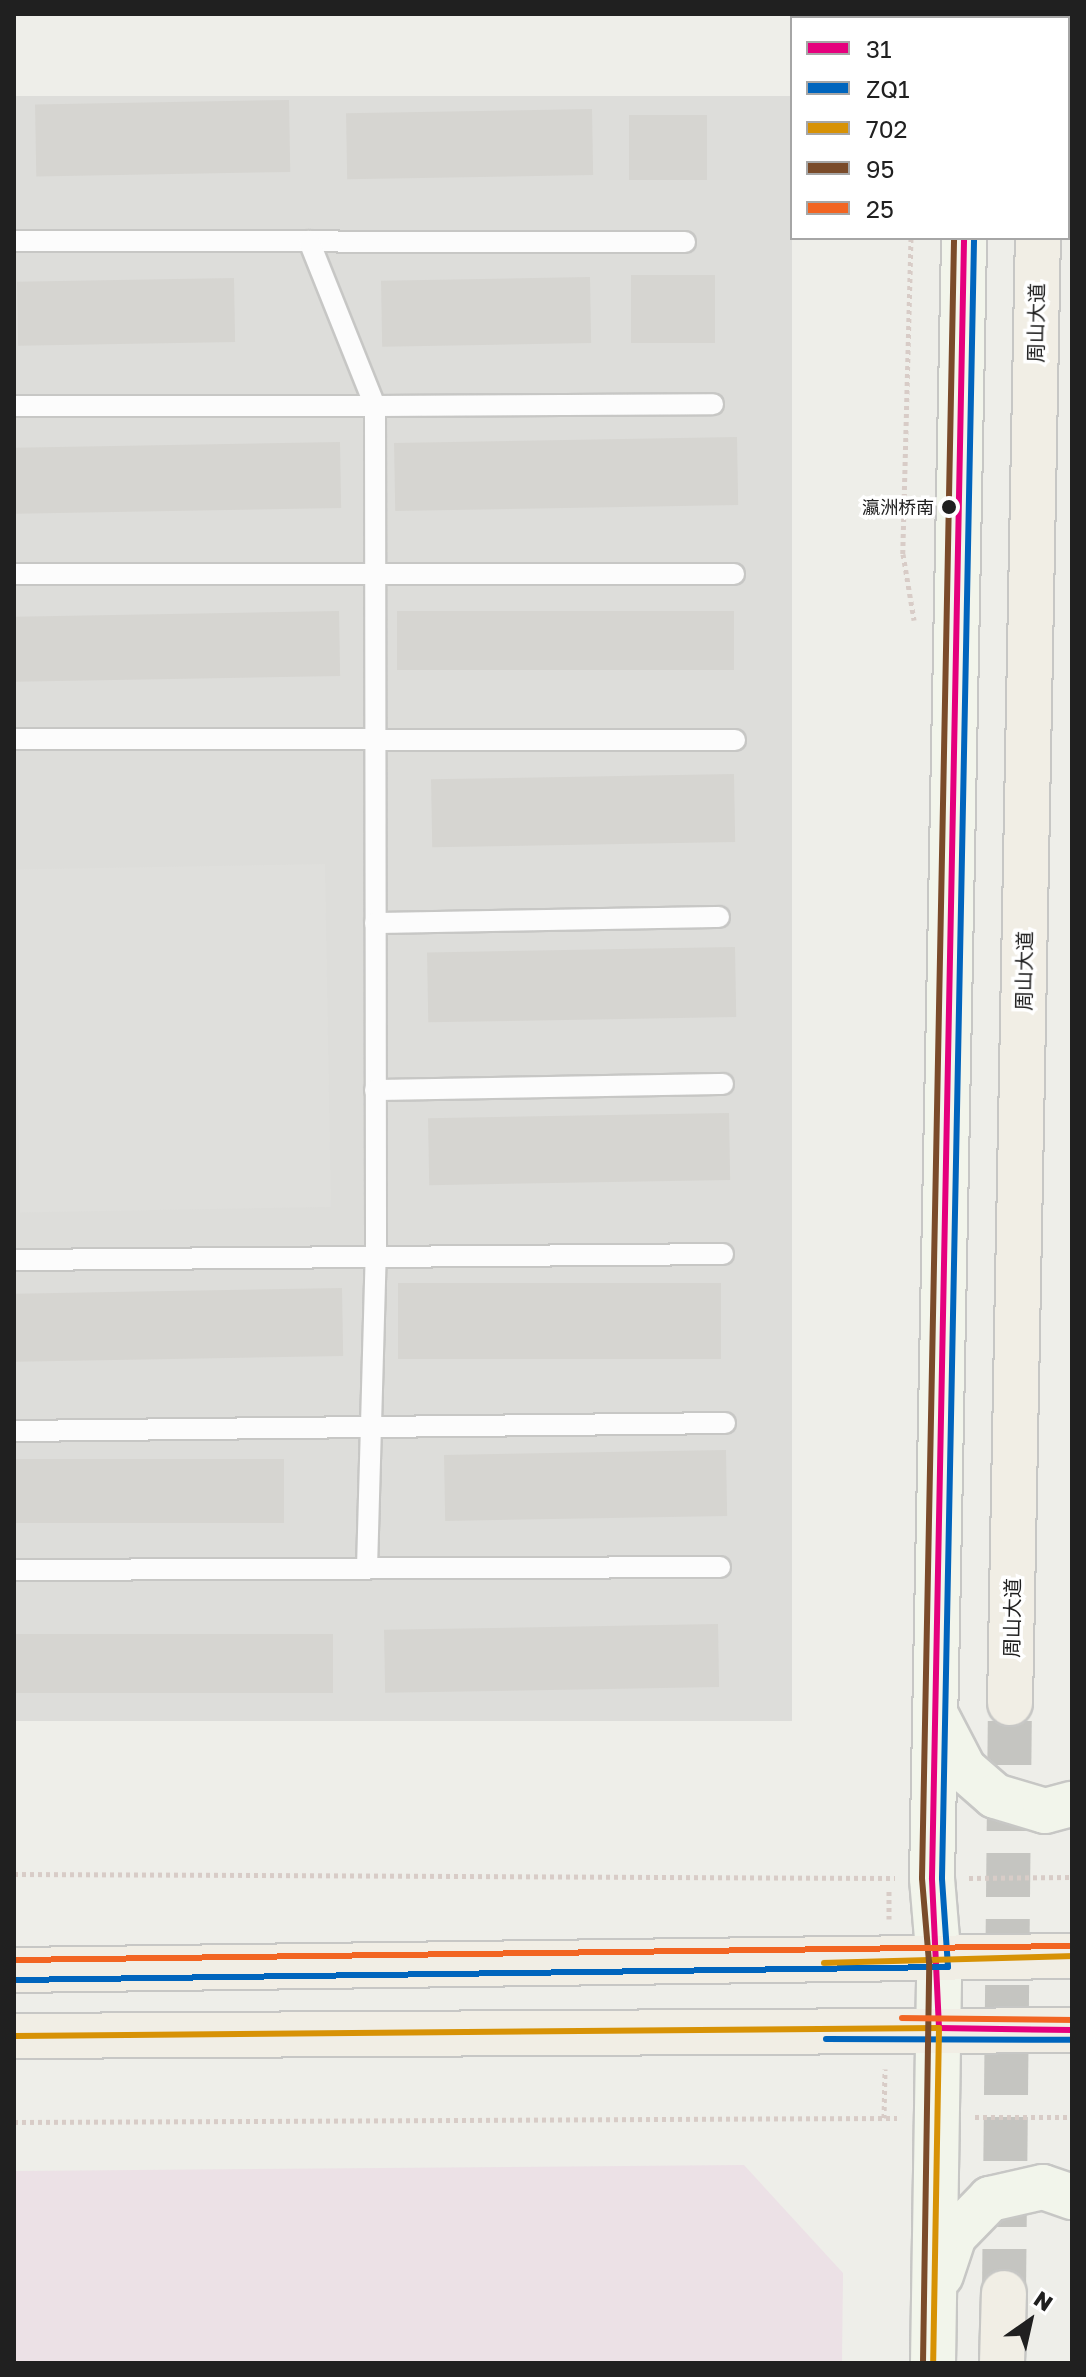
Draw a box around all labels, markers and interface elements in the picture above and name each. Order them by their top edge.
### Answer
legend [790,16,1070,240]
text: 31 [866,34,892,63]
text: ZQ1 [866,74,910,103]
text: 702 [866,114,908,143]
text: 95 [866,154,894,183]
text: 25 [866,194,894,223]
street label: 周山大道 [1023,283,1049,363]
place label: 瀛洲桥南 [862,496,934,518]
marker: 瀛洲桥南 [941,499,957,515]
street label: 周山大道 [1011,931,1037,1011]
street label: 周山大道 [999,1578,1025,1658]
north arrow [990,2281,1070,2361]
text: N [1029,2285,1058,2317]

